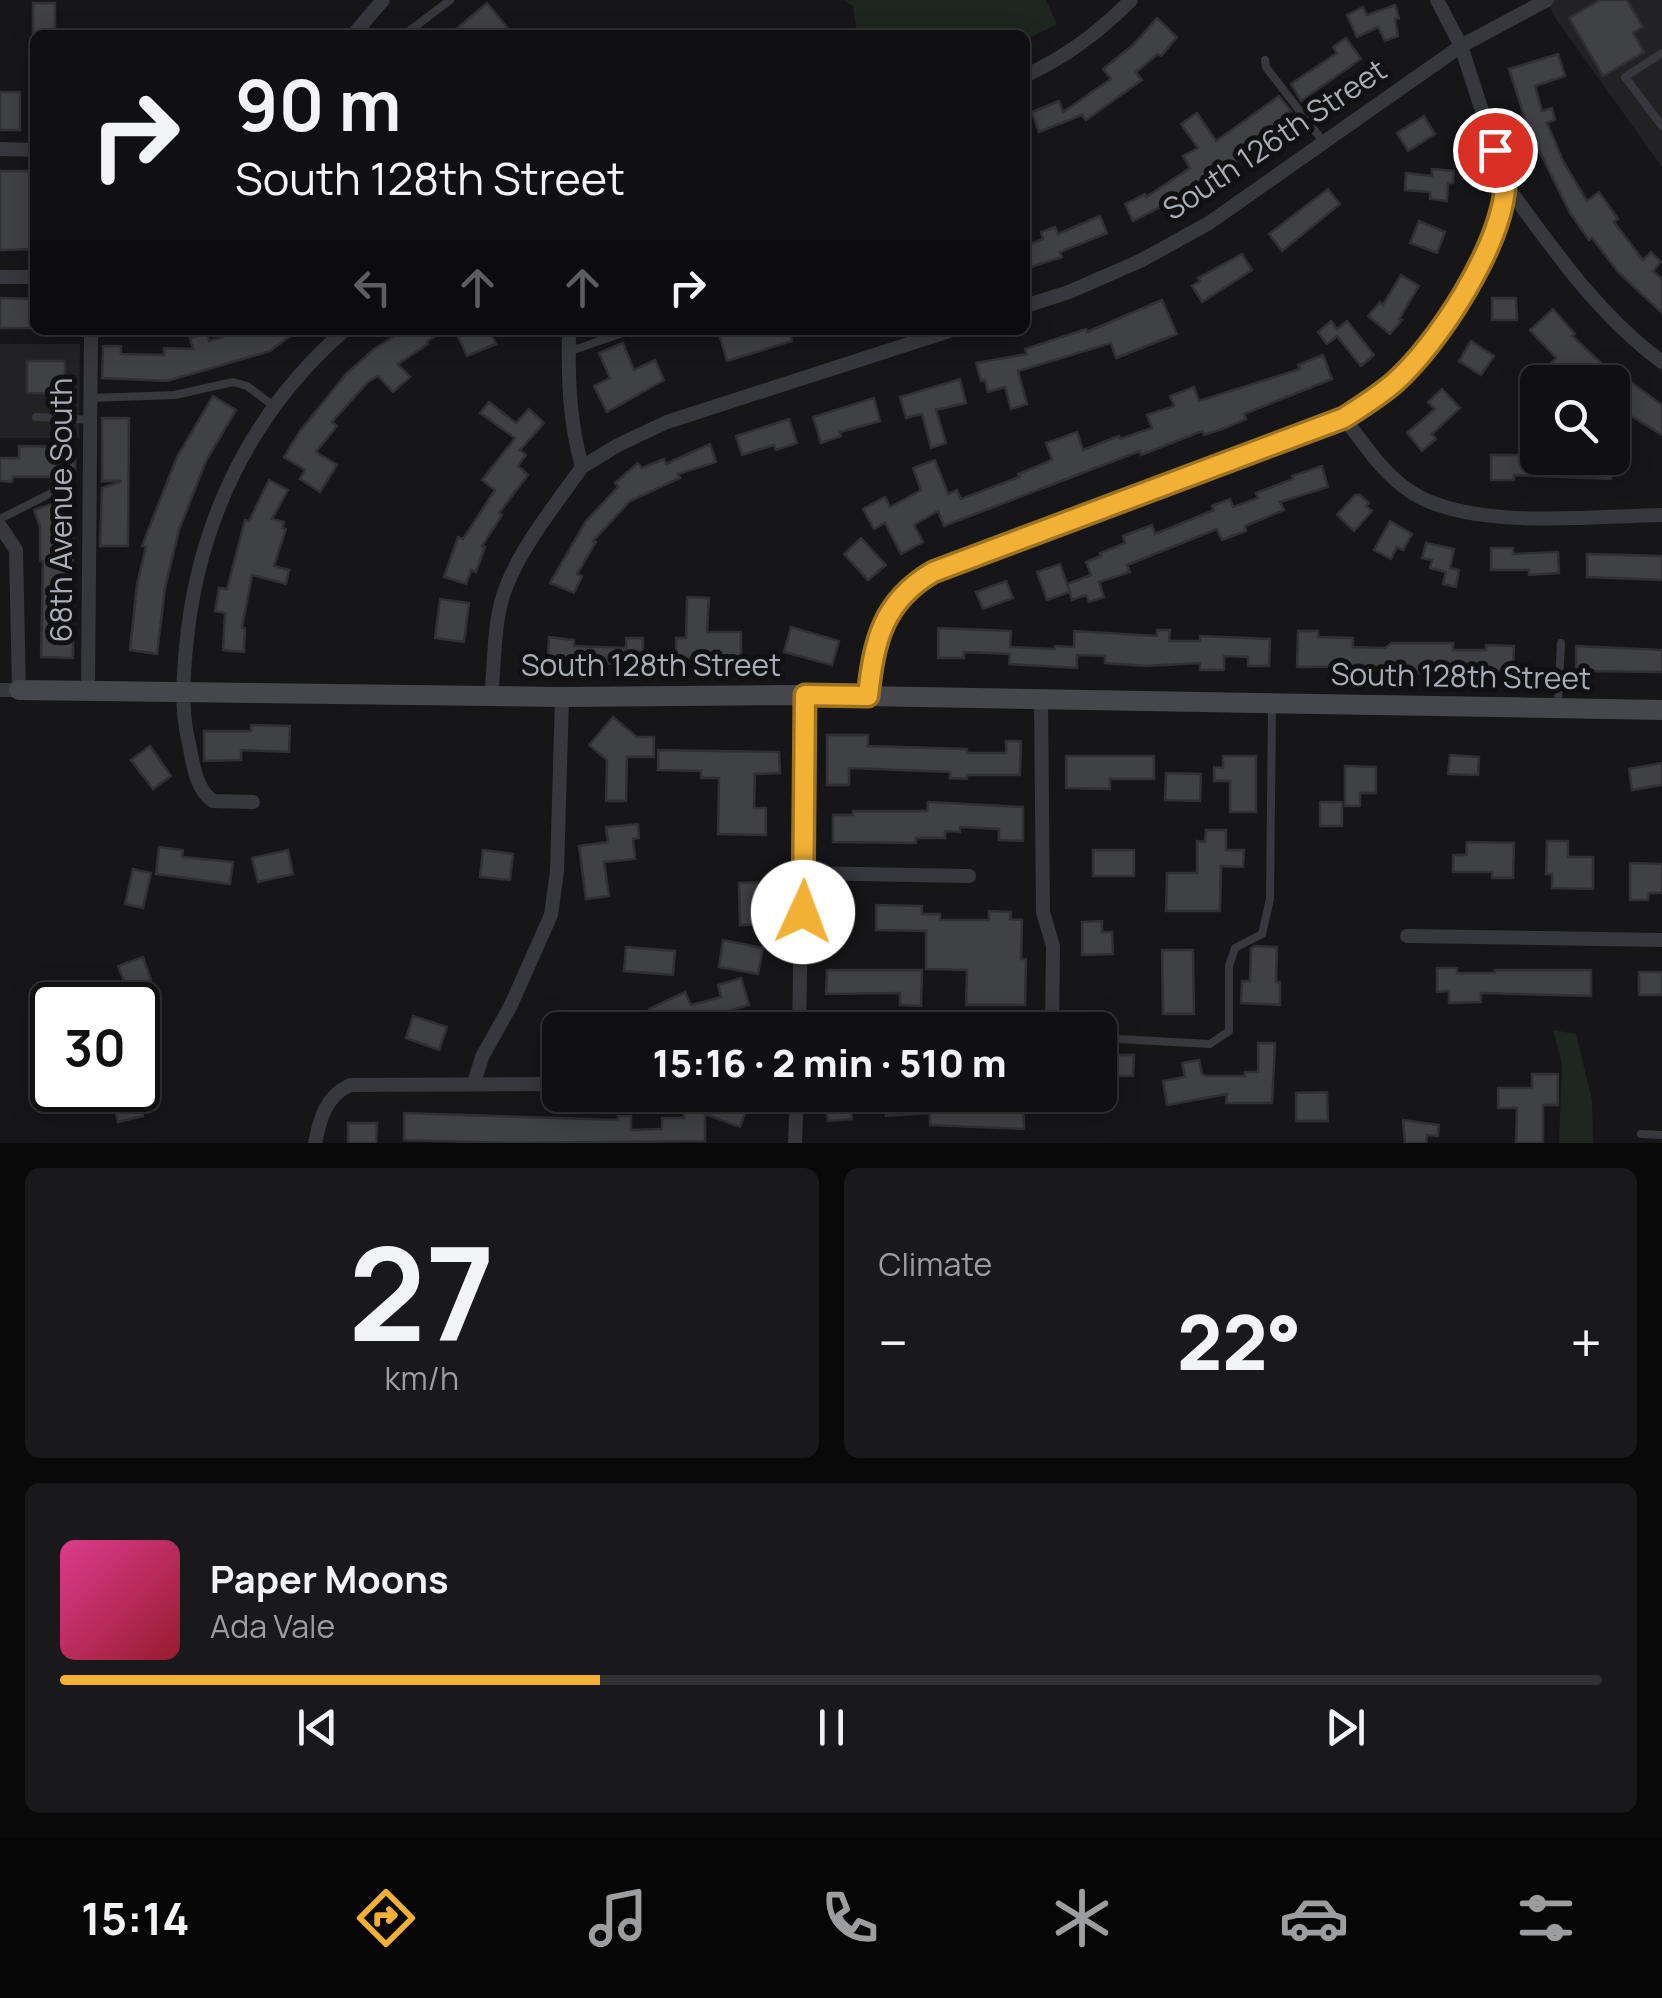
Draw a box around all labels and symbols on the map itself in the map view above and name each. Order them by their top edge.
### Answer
street label: South 126th Street [1154,49,1394,229]
pin [1453,108,1538,193]
street label: 68th Avenue South [40,378,81,642]
street label: South 128th Street [521,644,781,685]
street label: South 128th Street [1331,653,1591,698]
position arrow [751,860,855,964]
speed limit sign: 30 [30,982,160,1112]

